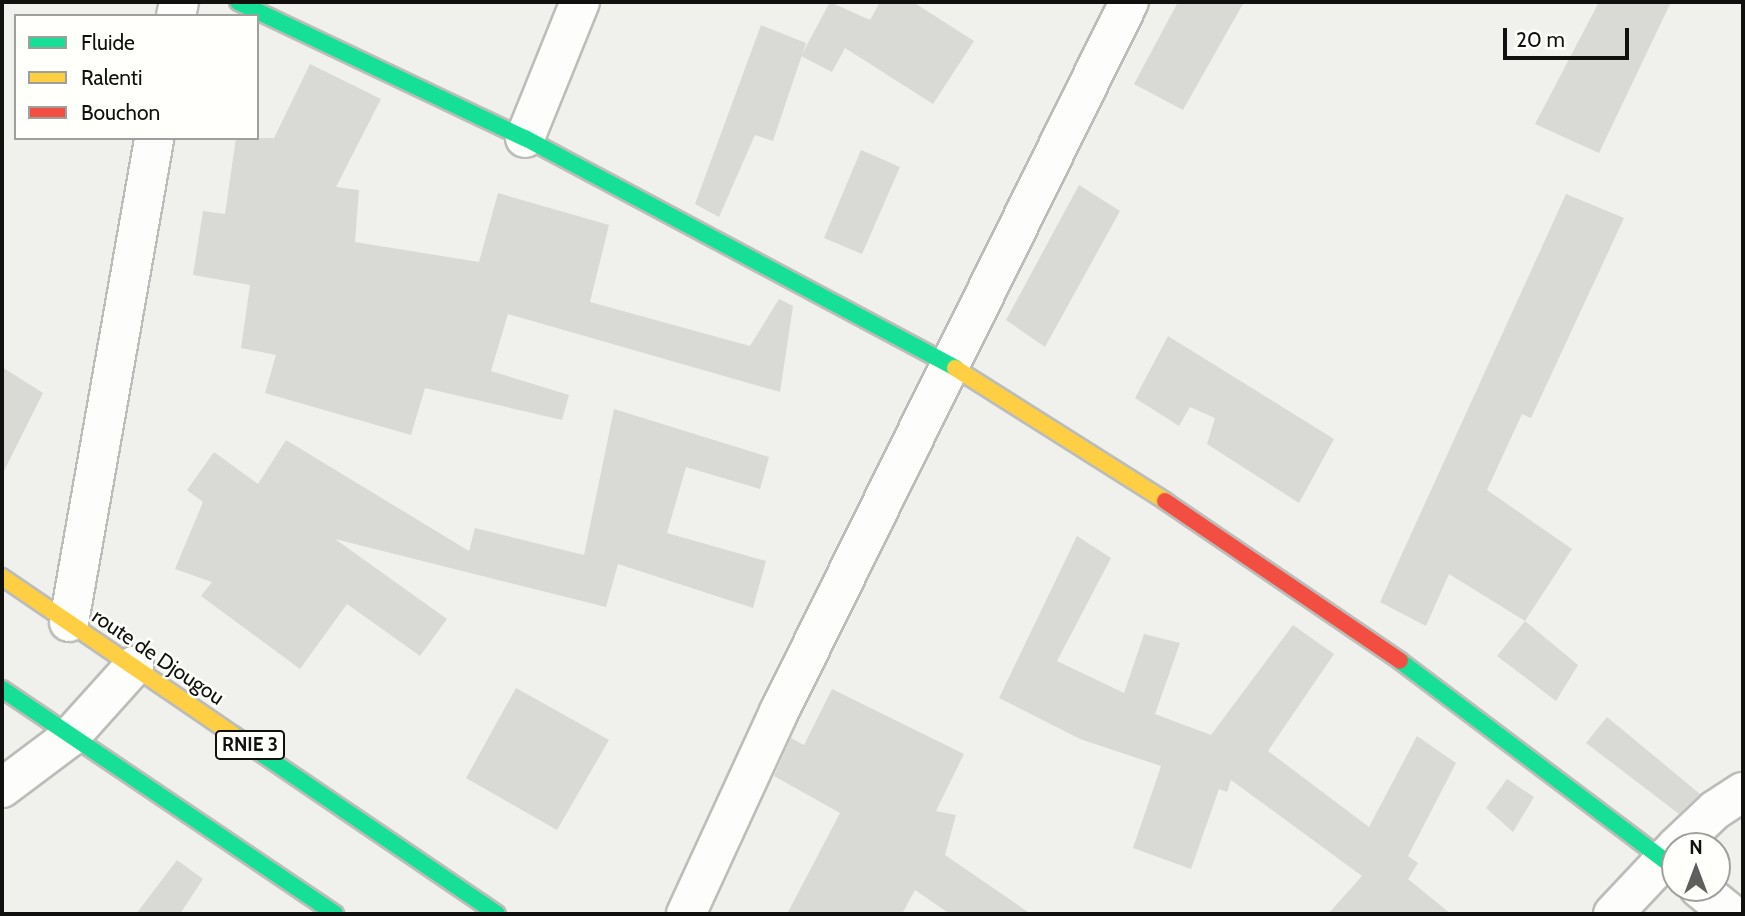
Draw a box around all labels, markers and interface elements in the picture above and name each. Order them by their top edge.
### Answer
legend [14,14,259,140]
scale bar [1507,14,1633,58]
text: 20 m [1516,27,1565,52]
text: Fluide [81,30,135,55]
text: Ralenti [81,65,142,90]
text: Bouchon [81,100,160,125]
street label: route de Djougou [87,604,229,710]
road number: RNIE 3 [215,730,285,760]
north arrow [1661,832,1731,902]
text: N [1689,836,1703,859]

